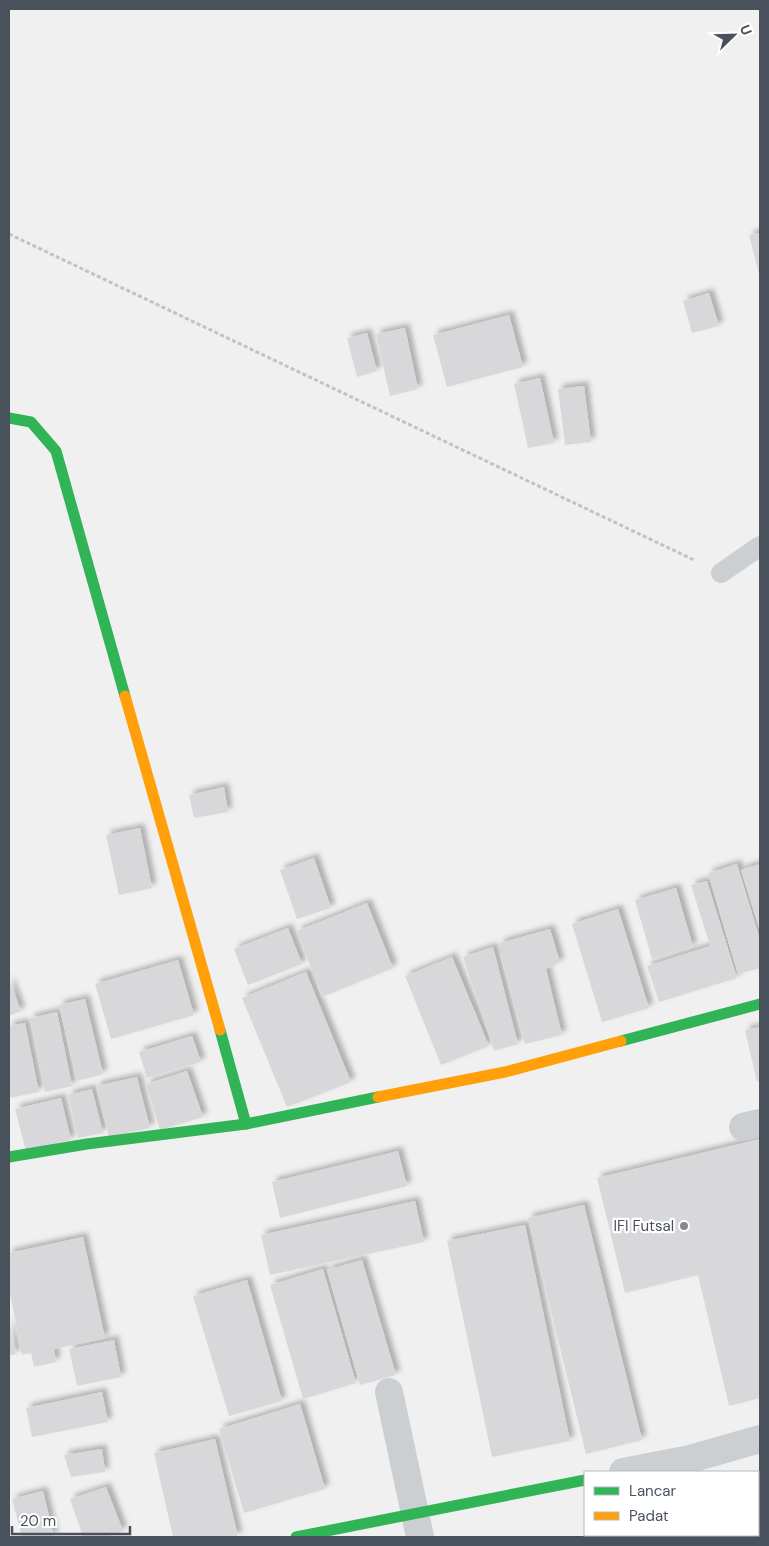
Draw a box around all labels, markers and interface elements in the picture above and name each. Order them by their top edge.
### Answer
north arrow [709,10,759,60]
text: U [736,22,756,38]
place label: IFI Futsal [613,1216,674,1236]
marker: IFI Futsal [678,1220,690,1232]
legend [584,1471,759,1536]
text: Lancar [629,1481,676,1501]
scale bar [12,1504,130,1536]
text: Padat [629,1506,669,1526]
text: 20 m [20,1511,56,1531]

